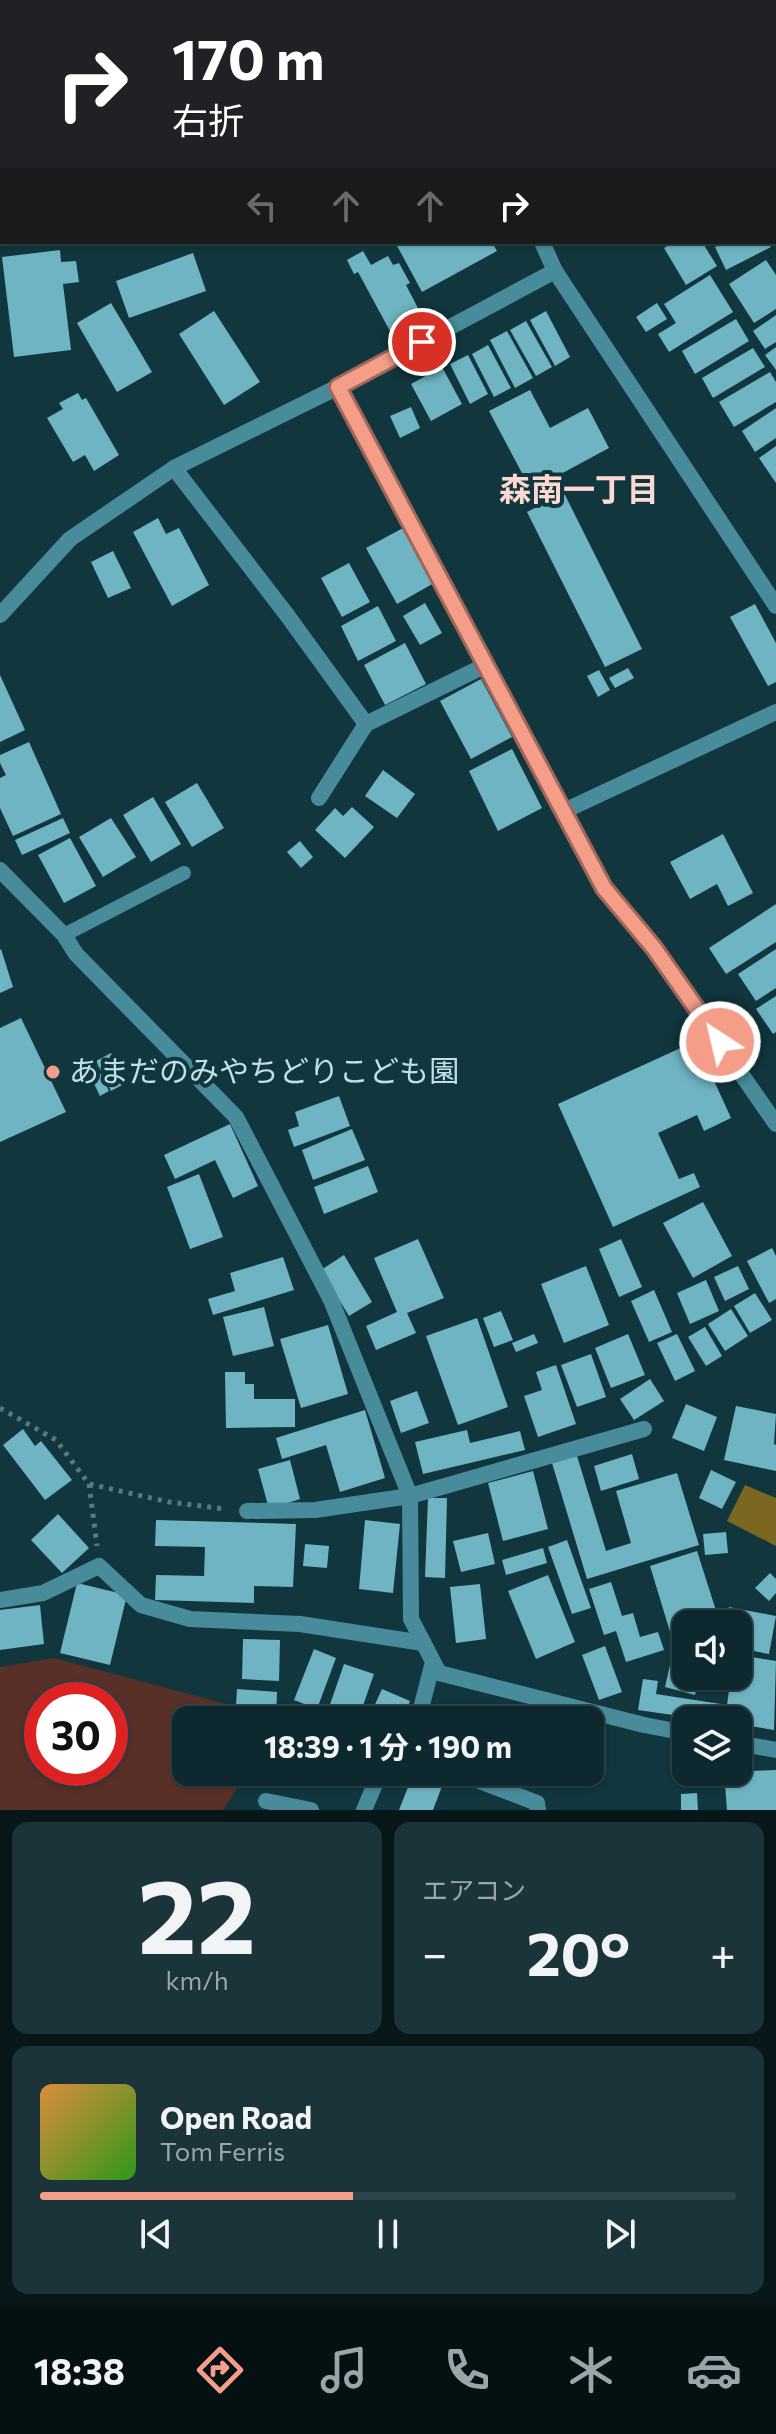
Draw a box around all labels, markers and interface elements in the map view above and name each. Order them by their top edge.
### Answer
text: 170 m [172,23,325,92]
icon: right [40,32,144,136]
text: 右折 [172,97,244,141]
icon: left [240,184,284,228]
icon: ahead [324,184,368,228]
icon: ahead [408,184,452,228]
icon: right [492,184,536,228]
pin [388,308,456,376]
icon: arrive [400,320,444,364]
district label: 森南一丁目 [499,468,659,508]
position arrow [678,1000,762,1084]
place label: あまだのみやちどりこども園 [69,1051,459,1088]
marker: あまだのみやちどりこども園 [44,1063,62,1081]
map controls [672,1610,752,1786]
button: sound [672,1610,752,1690]
speed limit sign: 30 [24,1682,128,1786]
button: layers [672,1706,752,1786]
text: 18:39 · 1 分 · 190 m [264,1727,512,1764]
text: 22 [138,1848,256,1975]
text: エアコン [422,1874,526,1905]
text: 20° [527,1915,630,1988]
text: − [422,1925,447,1979]
text: + [710,1925,736,1979]
text: km/h [165,1964,229,1995]
text: Open Road [160,2098,312,2135]
text: Tom Ferris [160,2135,285,2166]
icon: previous [134,2212,178,2256]
icon: pause [366,2212,410,2256]
icon: next [598,2212,642,2256]
icon: directions [192,2342,248,2398]
icon: music [316,2342,372,2398]
icon: phone [439,2342,495,2398]
icon: climate [563,2342,619,2398]
icon: car [686,2342,742,2398]
text: 18:38 [34,2348,125,2392]

